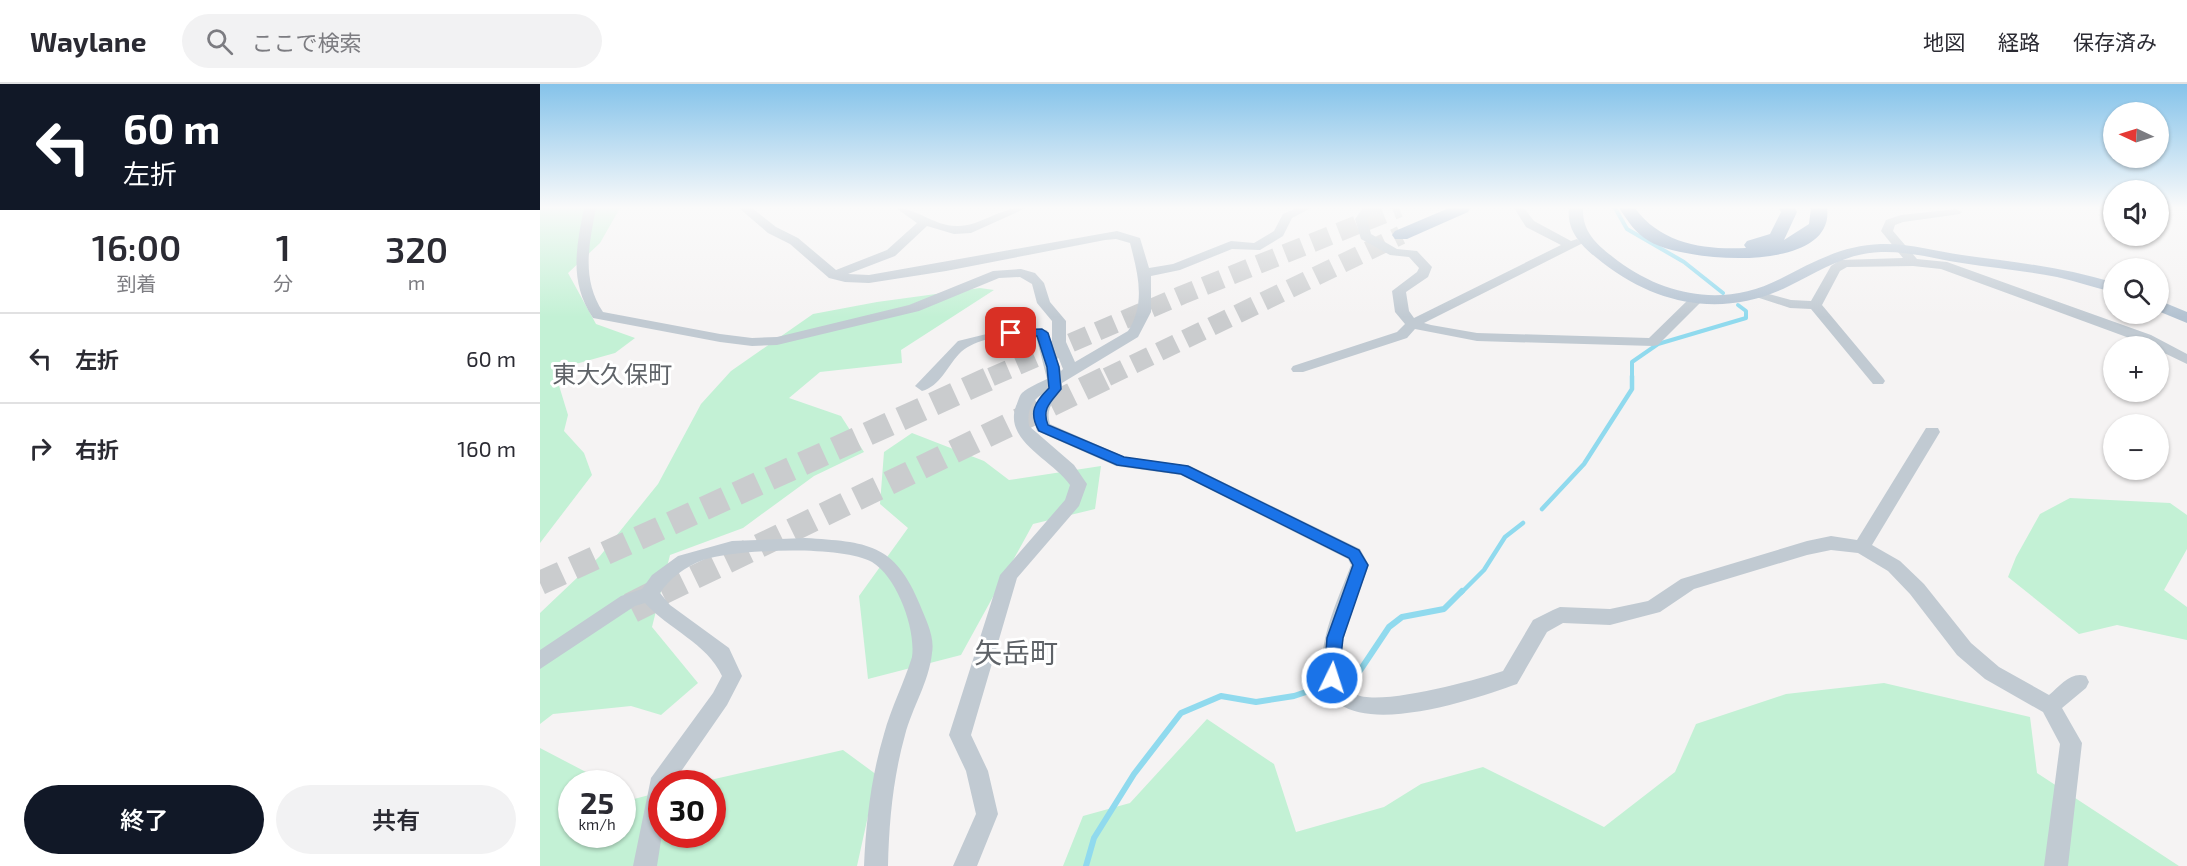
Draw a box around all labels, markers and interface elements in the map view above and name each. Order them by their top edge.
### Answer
search box [182,14,602,68]
text: Waylane [30,24,146,58]
icon: search [203,25,236,58]
text: ここで検索 [251,29,361,55]
text: 地図 [1923,29,1965,54]
text: 経路 [1998,29,2040,54]
text: 保存済み [2073,29,2157,54]
text: 60 m [123,102,220,152]
north arrow [2103,102,2169,168]
map controls [2103,102,2169,480]
icon: left [24,108,102,186]
text: 左折 [123,157,177,189]
button: sound [2103,180,2169,246]
text: 16:00 [92,225,181,268]
text: 1 [276,225,291,268]
text: 320 [385,227,448,270]
button: search [2103,258,2169,324]
text: m [408,270,425,294]
text: 到着 [117,271,157,295]
text: 分 [273,271,293,295]
pin [985,307,1036,358]
icon: arrive [994,316,1027,349]
button: + [2103,336,2169,402]
icon: left [24,342,57,375]
text: 60 m [466,345,516,371]
text: 左折 [75,346,119,372]
district label: 東大久保町 [552,359,672,388]
button: − [2103,414,2169,480]
icon: right [24,432,57,465]
text: 160 m [457,435,516,461]
text: 右折 [75,436,119,462]
district label: 矢岳町 [974,635,1058,669]
position arrow [1300,646,1364,710]
speed limit sign: 30 [648,770,726,848]
text: 25 [580,784,614,820]
button: 終了 [24,785,264,854]
button: 共有 [276,785,516,854]
text: km/h [578,815,616,833]

